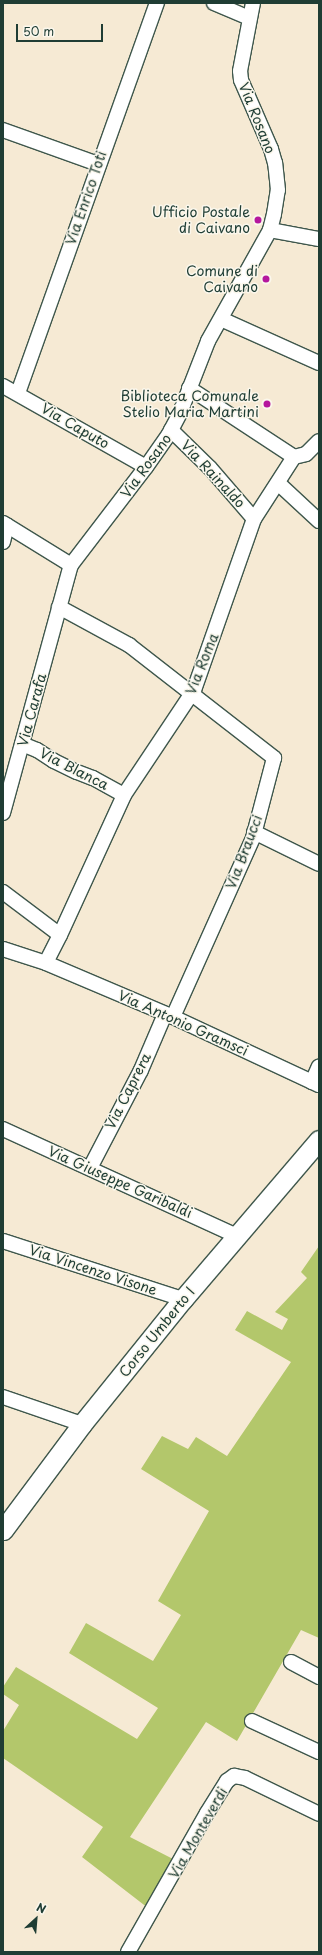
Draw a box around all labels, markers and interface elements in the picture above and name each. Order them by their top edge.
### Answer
scale bar [18,16,105,42]
text: 50 m [23,22,54,40]
street label: Via Rosano [235,80,279,156]
street label: Via Enrico Toti [62,149,110,247]
place label: Ufficio Postale di Caivano [152,204,250,236]
marker: Ufficio Postale di Caivano [253,215,263,225]
place label: Comune di Caivano [186,263,258,296]
marker: Comune di Caivano [261,274,271,284]
place label: Biblioteca Comunale Stelio Maria Martini [121,388,259,420]
marker: Biblioteca Comunale Stelio Maria Martini [262,399,272,409]
street label: Via Caputo [38,400,112,452]
street label: Via Rosano [117,431,175,501]
street label: Via Rainaldo [177,437,249,511]
street label: Via Roma [182,631,222,697]
street label: Via Carafa [14,672,50,748]
street label: Via Blanca [37,745,111,793]
street label: Via Braucci [222,813,266,891]
street label: Via Antonio Gramsci [115,987,251,1059]
street label: Via Caprera [102,1051,154,1131]
street label: Via Giuseppe Garibaldi [45,1143,195,1221]
street label: Via Vincenzo Visone [27,1241,159,1299]
street label: Corso Umberto I [116,1284,198,1380]
street label: Via Monteverdi [165,1785,231,1881]
text: N [34,1898,49,1917]
north arrow [16,1899,56,1939]

